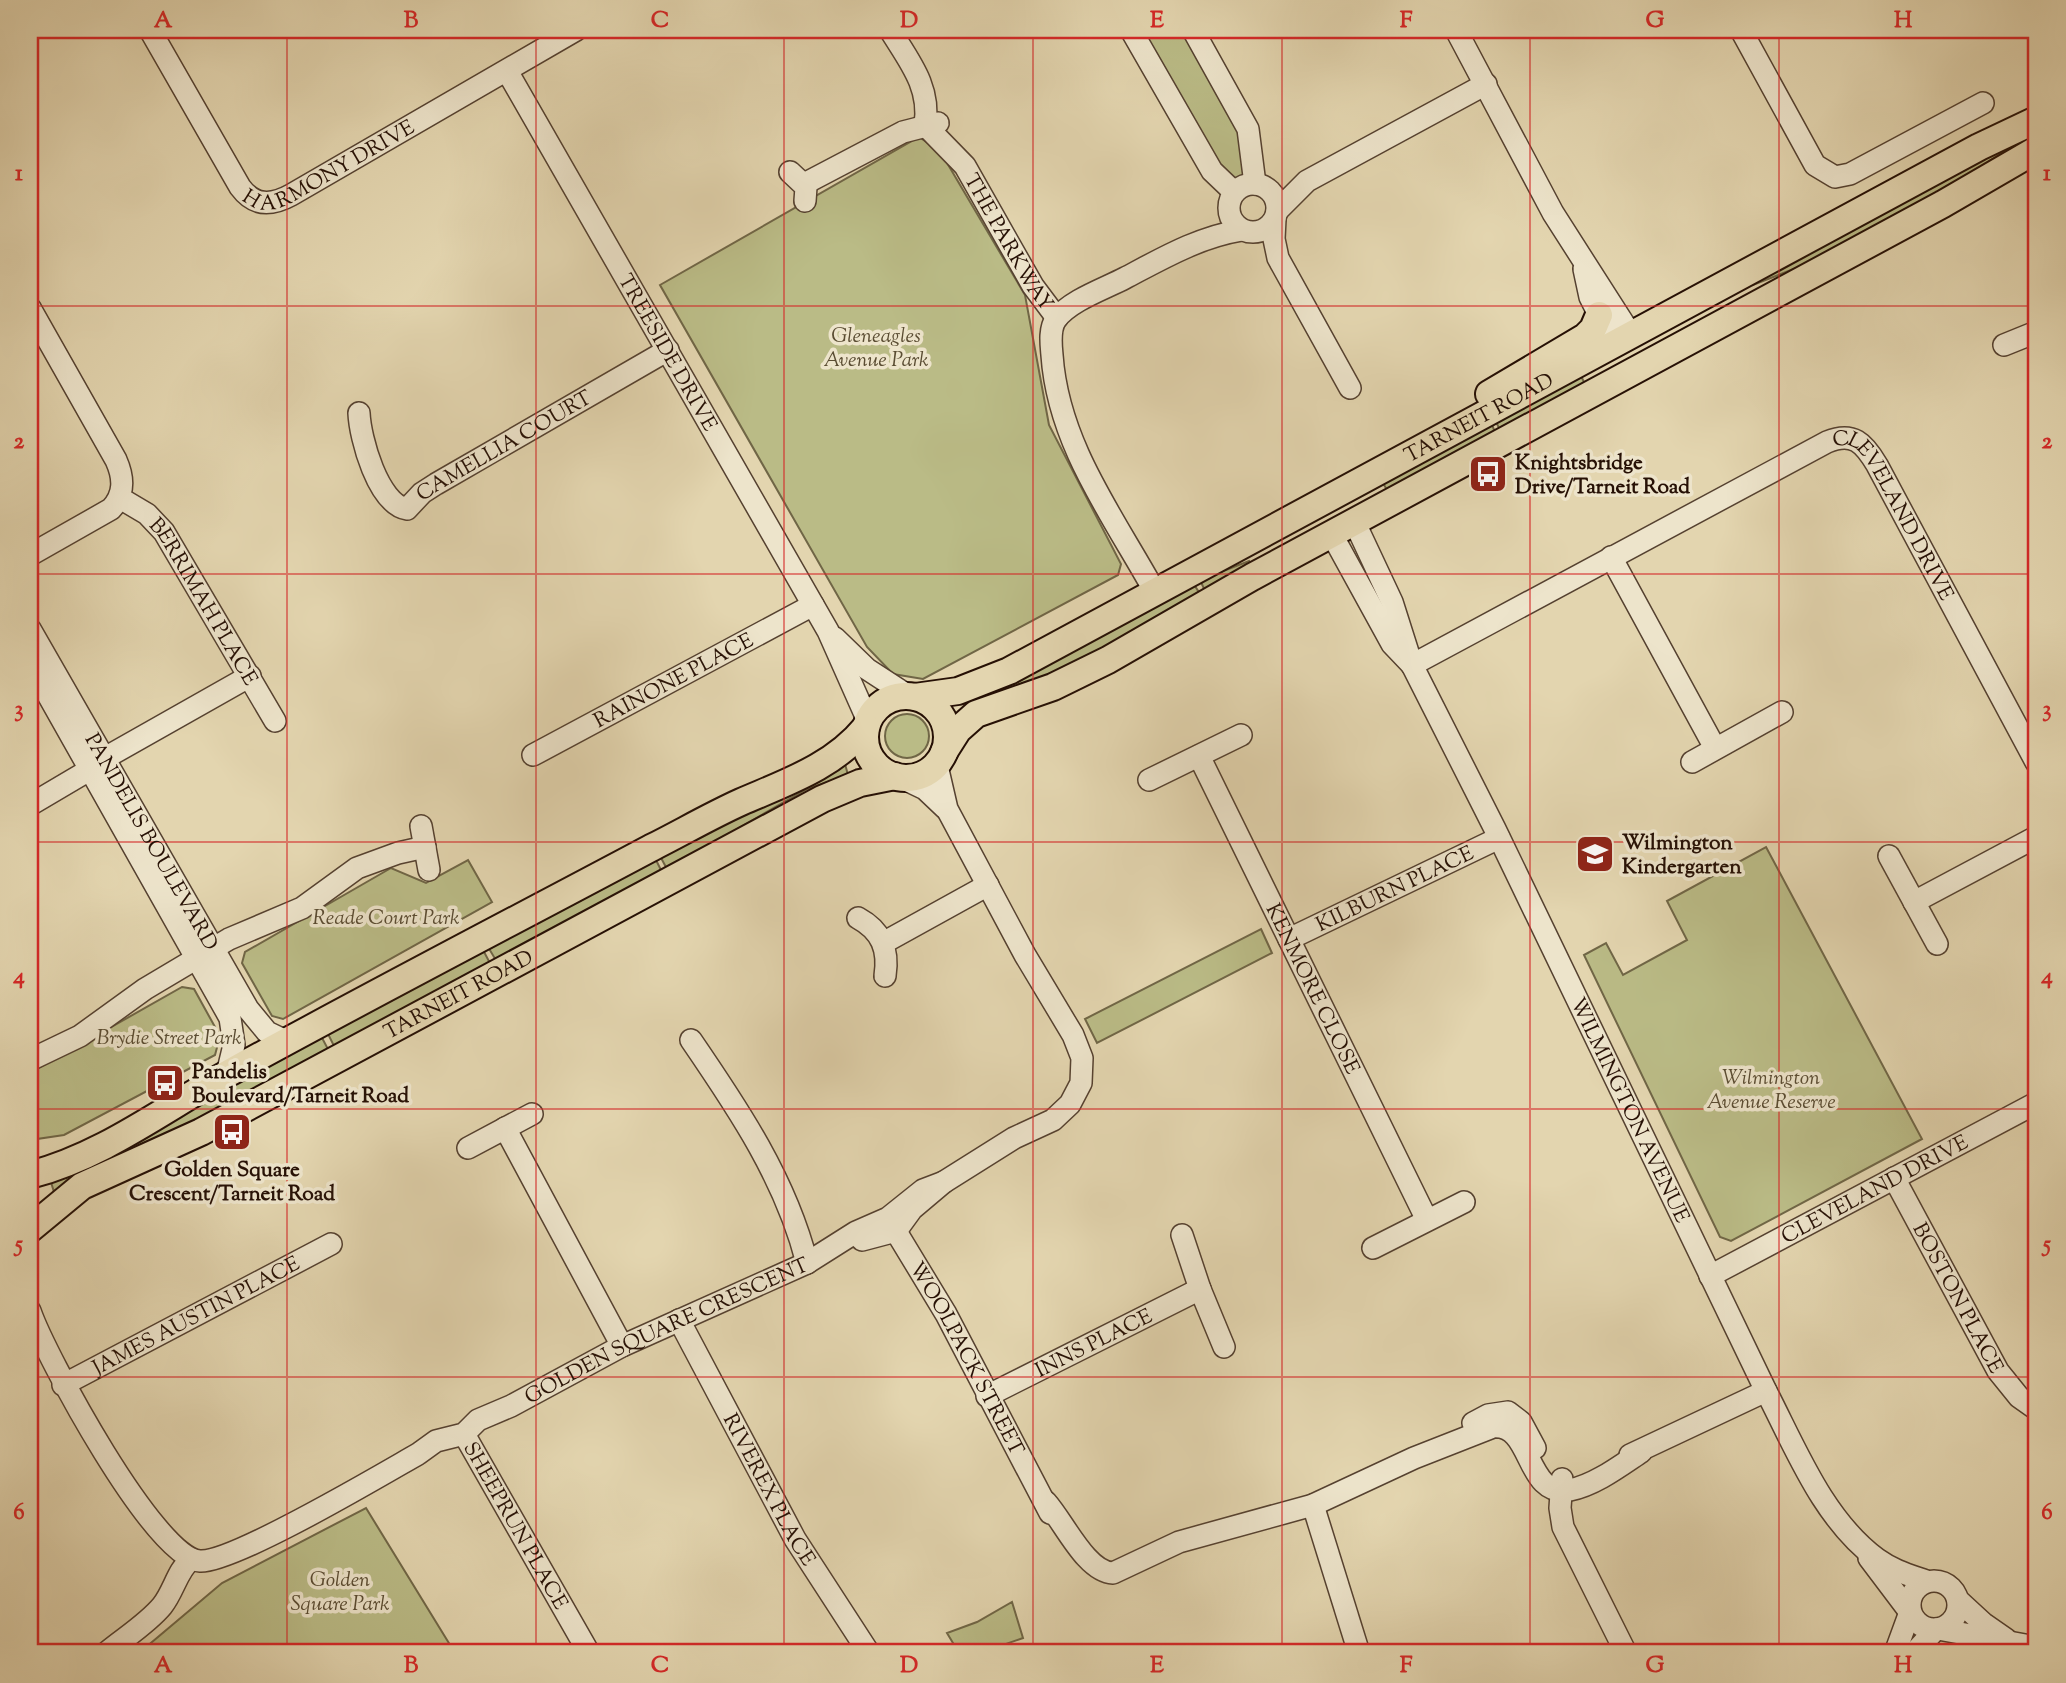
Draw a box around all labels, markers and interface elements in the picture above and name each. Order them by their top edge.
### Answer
text: A [154,5,173,38]
text: B [404,5,419,38]
text: C [651,5,669,38]
text: D [900,5,918,38]
text: E [1150,5,1164,38]
text: F [1400,5,1413,38]
text: G [1646,5,1665,38]
text: H [1894,5,1913,38]
street label: HARMONY DRIVE [236,113,421,220]
text: 1 [15,158,23,191]
text: 1 [2043,158,2051,191]
street label: THE PARKWAY [955,169,1060,318]
street label: TREESIDE DRIVE [609,269,723,437]
park label: Gleneagles Avenue Park [823,322,929,376]
street label: TARNEIT ROAD [1400,366,1560,472]
street label: CAMELLIA COURT [411,384,598,510]
street label: CLEVELAND DRIVE [1831,424,1960,607]
text: 2 [14,426,25,459]
text: 2 [2042,426,2053,459]
place label: Knightsbridge Drive/Tarneit Road [1515,449,1690,503]
bus stop icon: Knightsbridge Drive/Tarneit Road [1467,453,1509,495]
street label: BERRIMAH PLACE [141,512,264,692]
street label: RAINONE PLACE [589,626,760,737]
text: 3 [14,694,24,727]
text: 3 [2042,694,2052,727]
street label: PANDELIS BOULEVARD [76,728,224,957]
place label: Wilmington Kindergarten [1622,829,1742,883]
school or university icon: Wilmington Kindergarten [1574,833,1616,875]
street label: KILBURN PLACE [1311,839,1479,941]
street label: KENMORE CLOSE [1257,899,1366,1080]
park label: Reade Court Park [313,904,460,934]
street label: TARNEIT ROAD [379,943,539,1048]
text: 4 [12,961,25,994]
text: 4 [2040,961,2053,994]
street label: WILMINGTON AVENUE [1561,993,1696,1229]
park label: Brydie Street Park [97,1024,242,1054]
place label: Pandelis Boulevard/Tarneit Road [192,1058,409,1112]
bus stop icon: Pandelis Boulevard/Tarneit Road [144,1062,186,1104]
park label: Wilmington Avenue Reserve [1706,1064,1836,1118]
bus stop icon: Golden Square Crescent/Tarneit Road [211,1111,253,1153]
street label: CLEVELAND DRIVE [1776,1128,1974,1253]
place label: Golden Square Crescent/Tarneit Road [129,1156,335,1210]
street label: BOSTON PLACE [1904,1218,2010,1380]
text: 5 [13,1229,23,1262]
text: 5 [2041,1229,2051,1262]
street label: JAMES AUSTIN PLACE [87,1250,306,1384]
street label: GOLDEN SQUARE CRESCENT [520,1251,814,1413]
street label: WOOLPACK STREET [901,1257,1030,1461]
street label: INNS PLACE [1030,1302,1158,1386]
street label: RIVEREX PLACE [714,1409,822,1573]
street label: SHEEPRUN PLACE [454,1437,574,1616]
text: 6 [13,1497,25,1530]
text: 6 [2041,1497,2053,1530]
park label: Golden Square Park [291,1566,390,1620]
text: A [154,1650,173,1683]
text: B [404,1650,419,1683]
text: C [651,1650,669,1683]
text: D [900,1650,918,1683]
text: E [1150,1650,1164,1683]
text: F [1400,1650,1413,1683]
text: G [1646,1650,1665,1683]
text: H [1894,1650,1913,1683]

